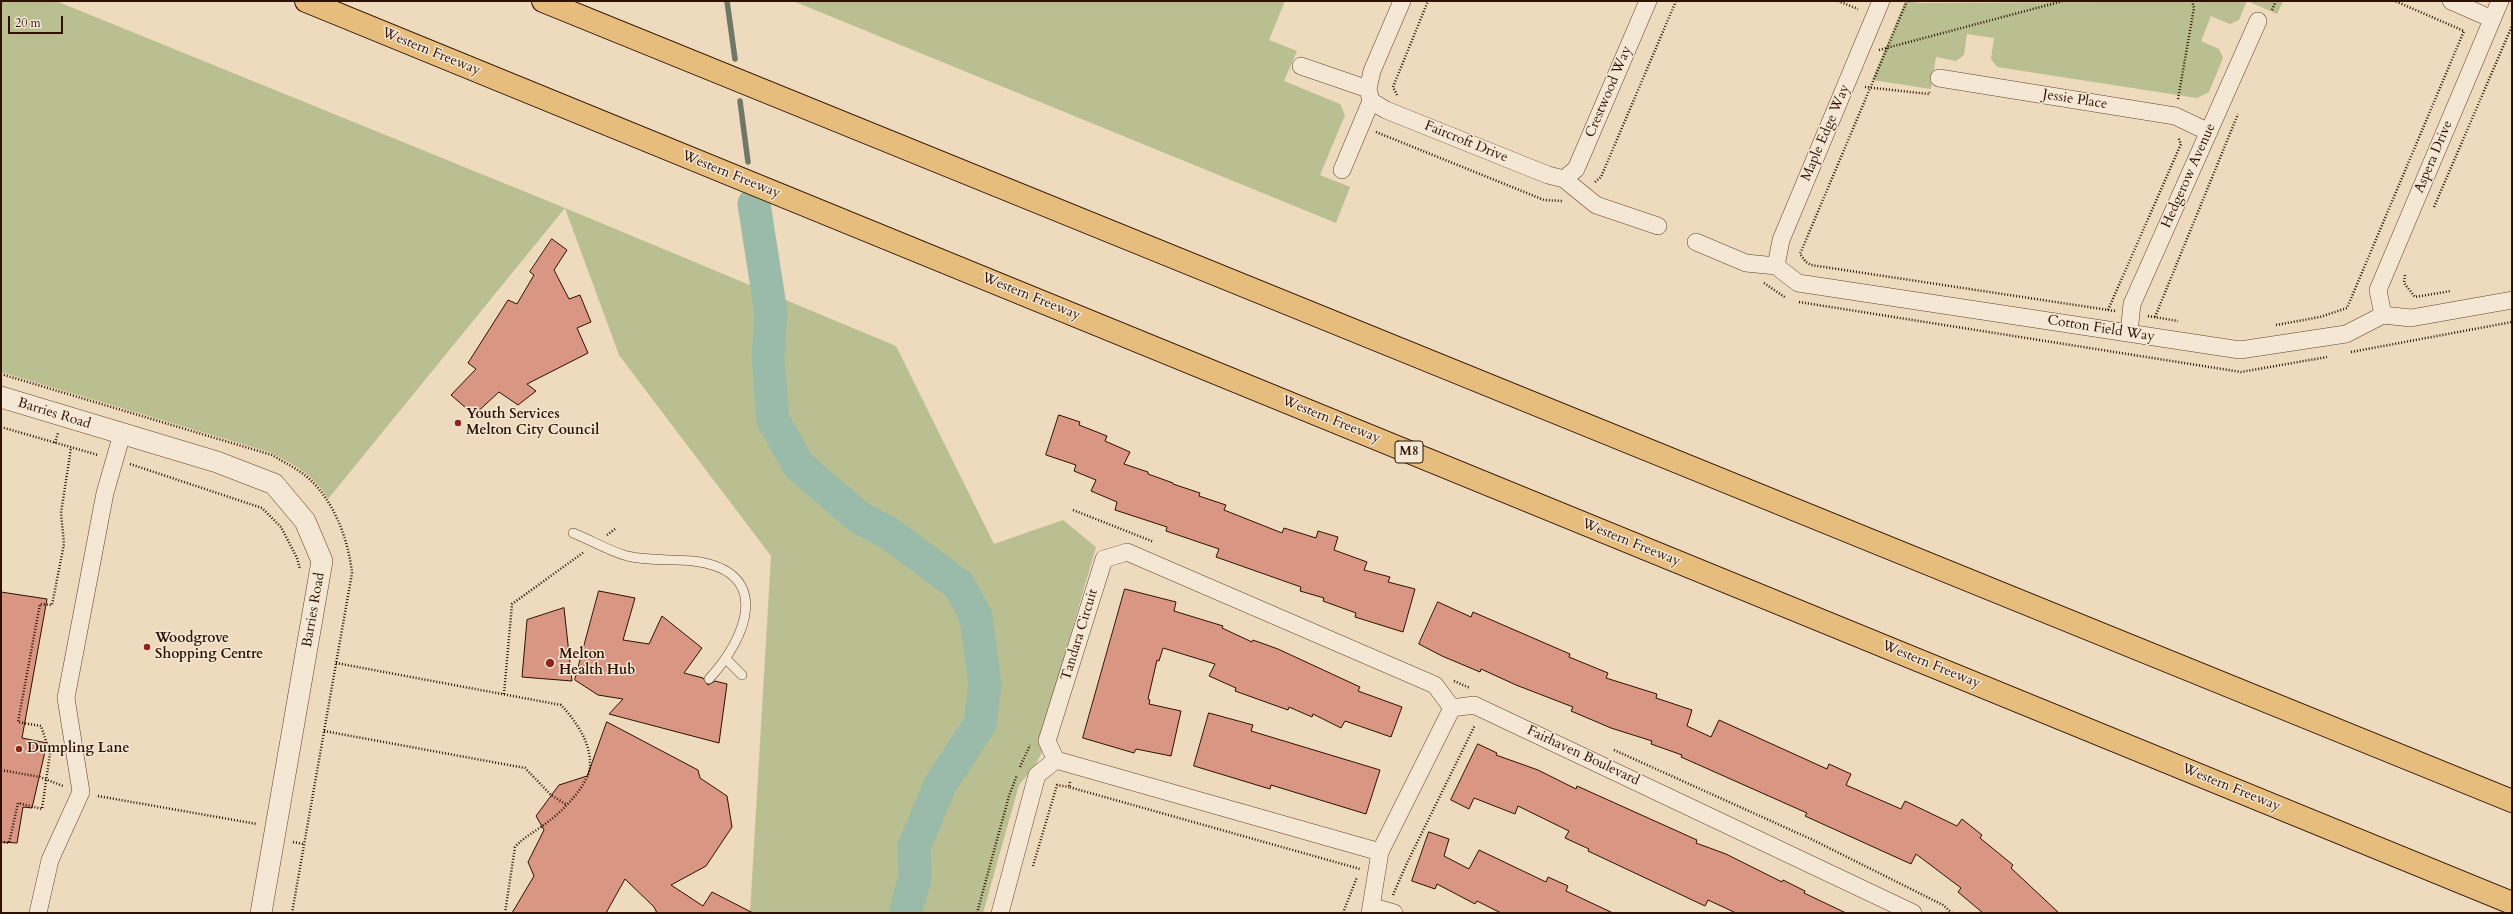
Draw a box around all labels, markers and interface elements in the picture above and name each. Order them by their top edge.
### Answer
scale bar [10,8,65,34]
text: 20 m [15,15,41,31]
street label: Western Freeway [379,25,483,79]
street label: Crestwood Way [1582,44,1636,140]
street label: Maple Edge Way [1798,82,1854,184]
street label: Jessie Place [2042,87,2108,113]
street label: Faircroft Drive [1422,118,1510,166]
street label: Aspera Drive [2411,118,2457,196]
street label: Hedgerow Avenue [2158,121,2220,231]
street label: Western Freeway [679,148,783,202]
street label: Western Freeway [979,270,1083,324]
street label: Cotton Field Way [2046,312,2156,346]
street label: Western Freeway [1279,393,1383,447]
street label: Barries Road [16,395,92,433]
place label: Youth Services Melton City Council [466,407,599,440]
marker: Youth Services Melton City Council [453,418,463,428]
road number: M8 [1395,441,1423,463]
street label: Western Freeway [1579,516,1683,570]
street label: Barries Road [299,571,329,649]
street label: Tandara Circuit [1058,587,1102,683]
place label: Woodgrove Shopping Centre [155,631,263,664]
street label: Western Freeway [1879,638,1983,692]
marker: Woodgrove Shopping Centre [142,642,152,652]
place label: Melton Health Hub [559,647,635,680]
marker: Melton Health Hub [544,657,556,669]
street label: Fairhaven Boulevard [1524,723,1642,789]
place label: Dumpling Lane [27,741,129,757]
marker: Dumpling Lane [14,744,24,754]
street label: Western Freeway [2179,761,2283,815]

